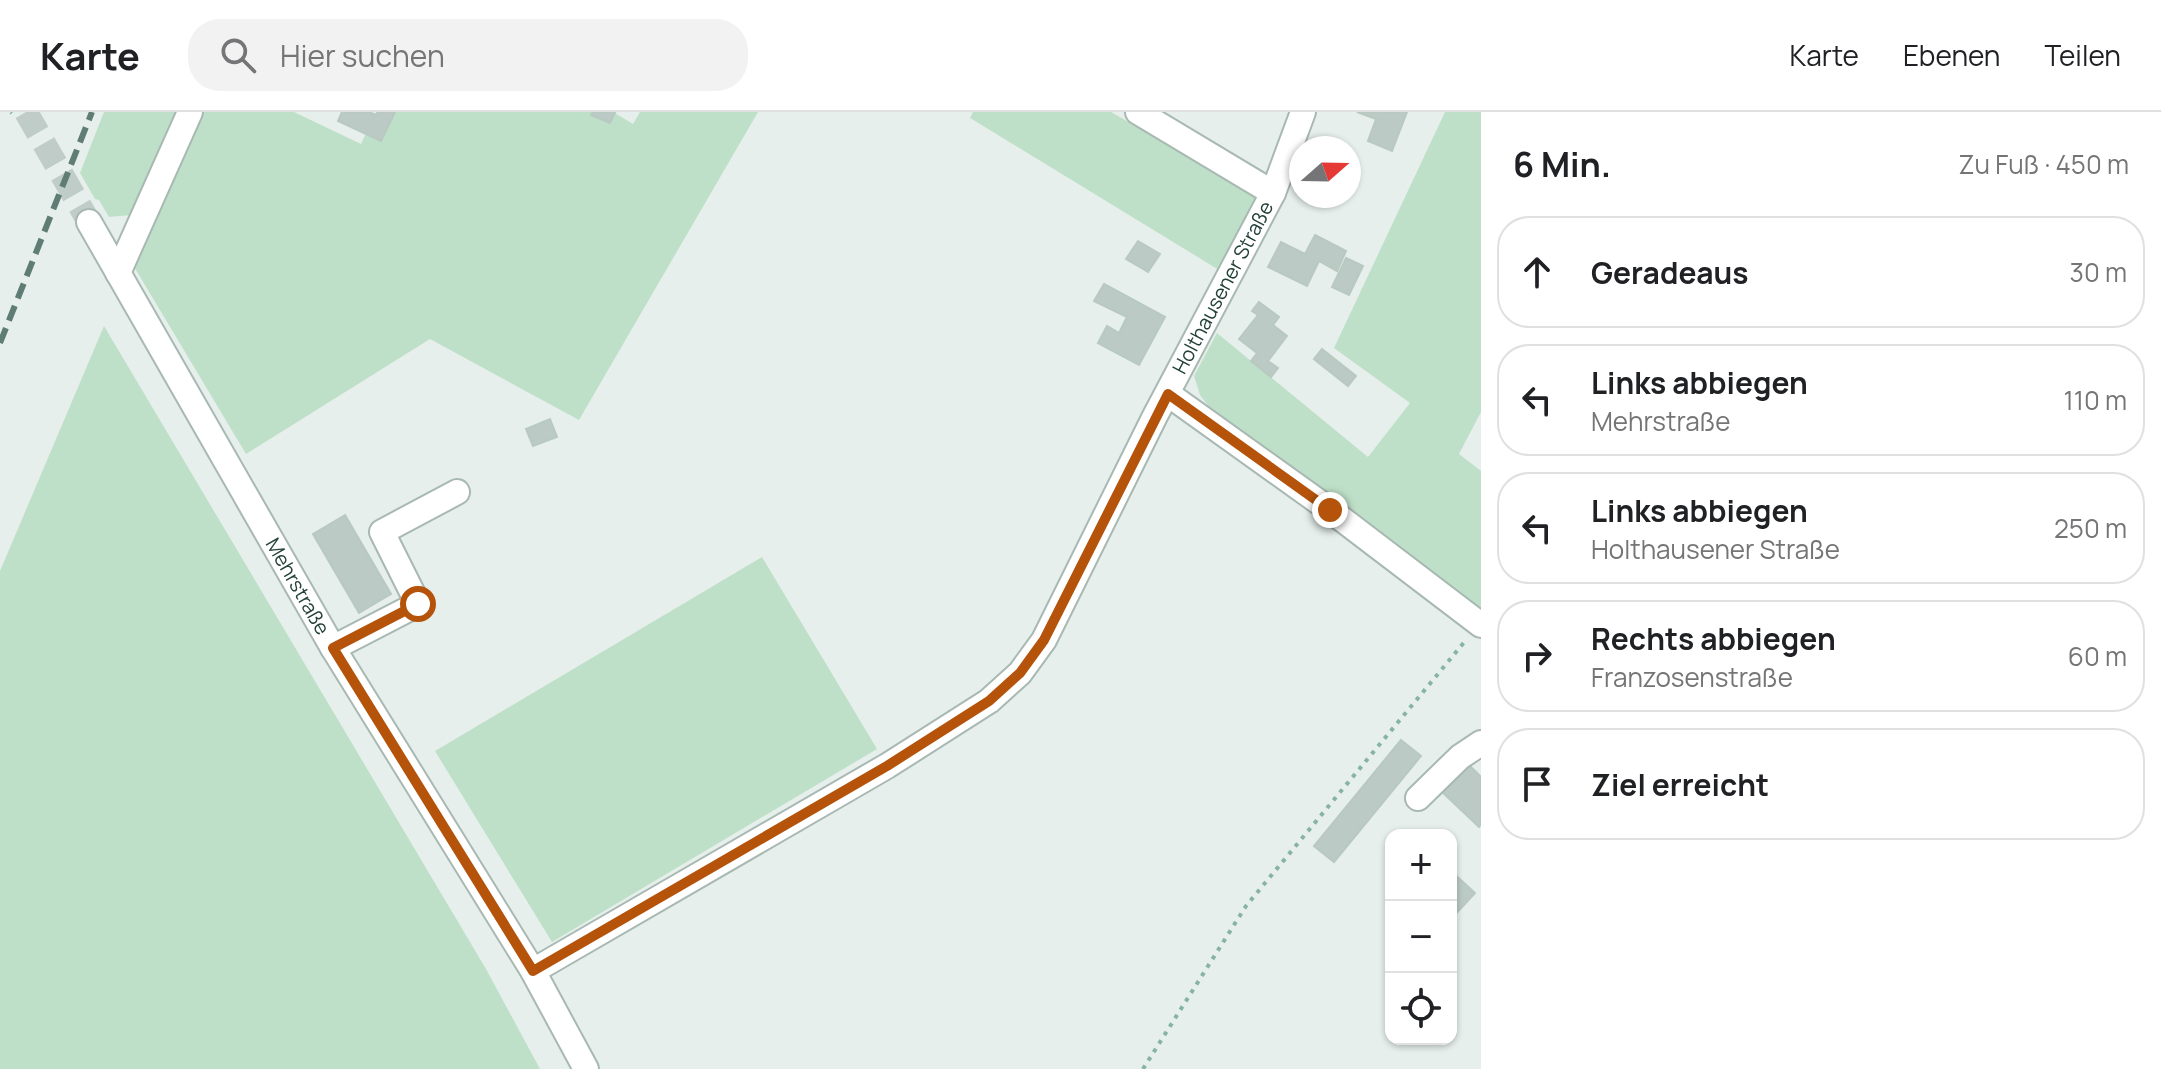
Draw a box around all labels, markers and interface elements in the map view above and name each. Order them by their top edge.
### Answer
search box [188,19,748,91]
text: Karte [40,29,140,81]
icon: search [216,33,260,77]
text: Hier suchen [280,35,445,76]
text: Karte [1790,36,1859,74]
text: Ebenen [1903,36,2001,74]
text: Teilen [2045,36,2121,74]
north arrow [1289,136,1361,208]
text: 6 Min. [1513,141,1611,187]
text: Zu Fuß · 450 m [1959,146,2129,182]
street label: Holthausener Straße [1166,196,1279,378]
icon: ahead [1515,250,1559,294]
text: Geradeaus [1591,252,1748,293]
text: 30 m [2070,254,2127,290]
text: Links abbiegen [1591,362,1808,403]
icon: left [1515,378,1559,422]
text: 110 m [2064,382,2127,418]
text: Mehrstraße [1591,403,1730,439]
text: Links abbiegen [1591,490,1808,531]
route end [1312,492,1348,528]
icon: left [1515,506,1559,550]
text: 250 m [2054,510,2127,546]
text: Holthausener Straße [1591,531,1840,567]
street label: Mehrstraße [260,533,337,639]
route start [400,586,436,622]
text: Rechts abbiegen [1591,618,1836,659]
icon: right [1515,634,1559,678]
text: 60 m [2068,638,2127,674]
text: Franzosenstraße [1591,659,1793,695]
icon: arrive [1515,762,1559,806]
text: Ziel erreicht [1591,764,1769,805]
map controls [1385,829,1457,1045]
button: + [1385,829,1457,901]
button: − [1385,901,1457,973]
button: locate [1385,973,1457,1045]

